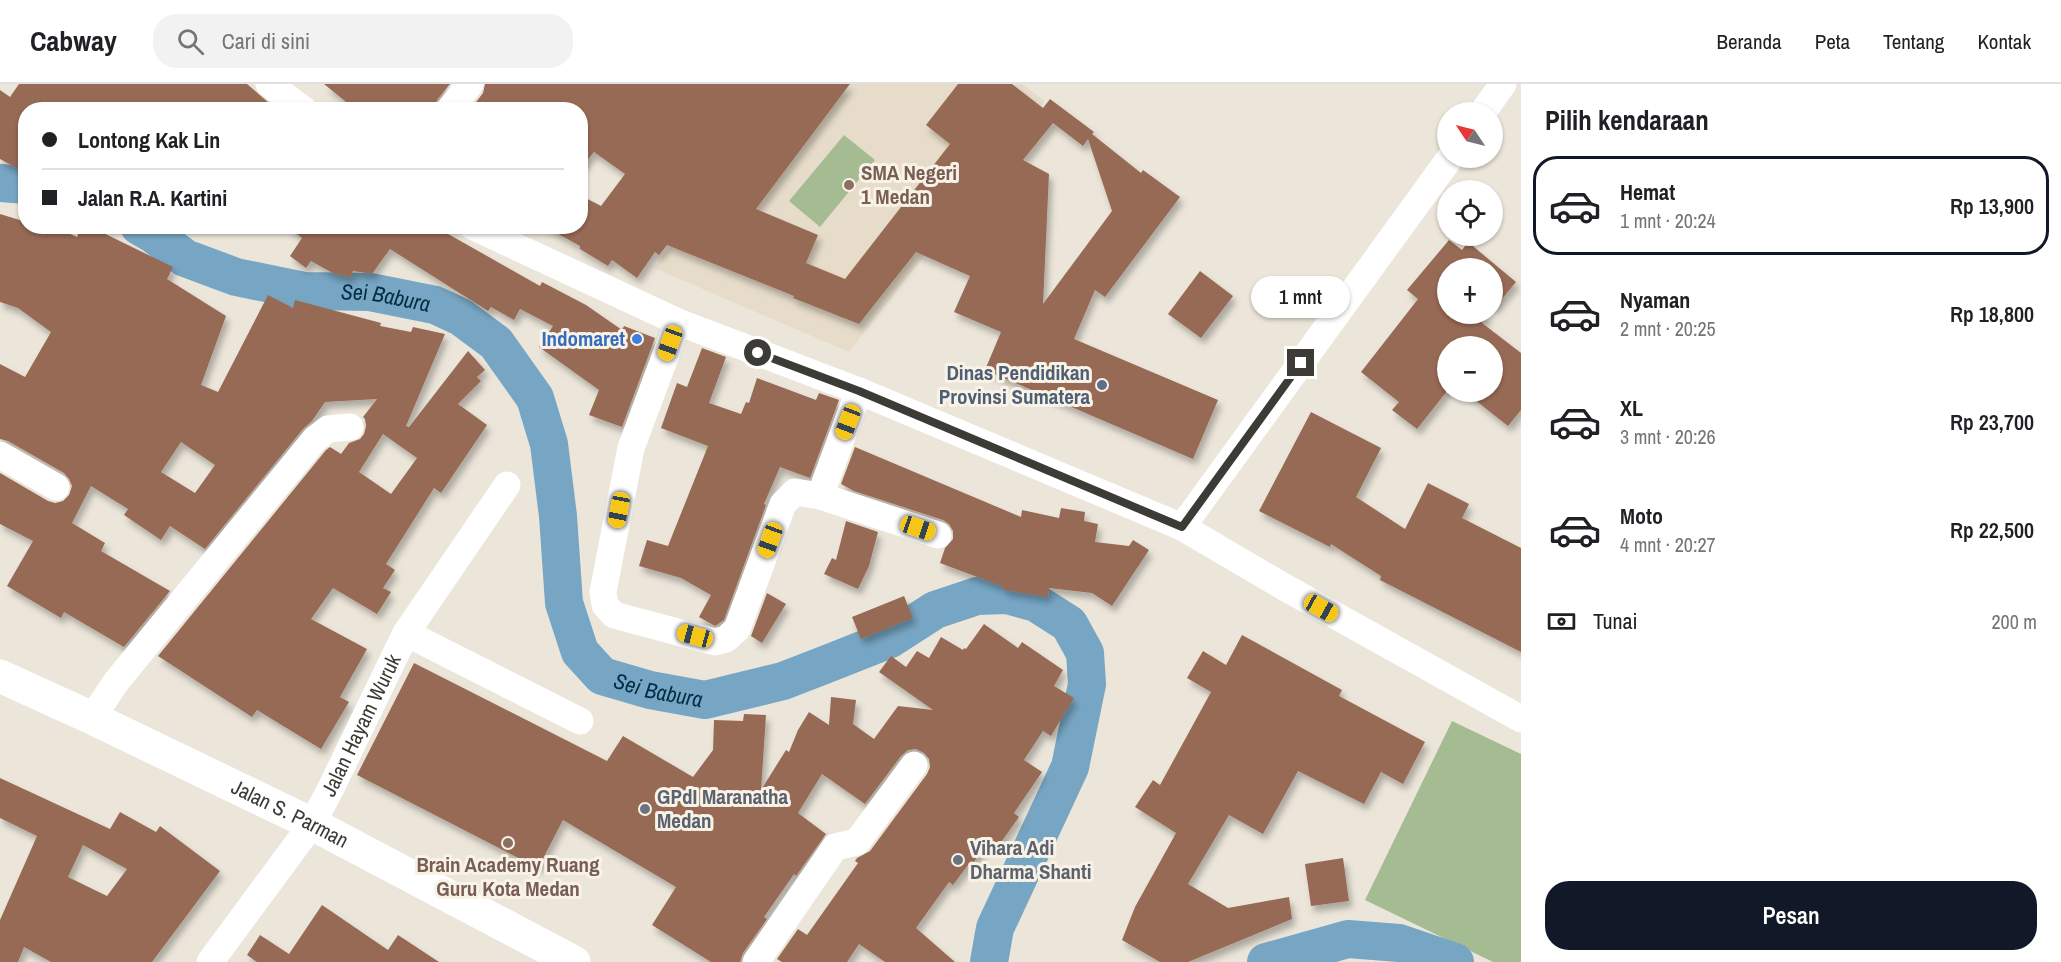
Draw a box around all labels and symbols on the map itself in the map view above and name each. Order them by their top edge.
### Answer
north arrow [1437,102,1503,168]
place label: SMA Negeri 1 Medan [861,158,957,211]
marker: SMA Negeri 1 Medan [842,178,856,192]
callout: 1 mnt [1252,276,1350,318]
water label: Sei Babura [341,277,433,319]
car [655,323,685,363]
place label: Indomaret [542,324,625,353]
marker: Indomaret [630,332,644,346]
route start [744,339,771,366]
route end [1287,349,1314,376]
place label: Dinas Pendidikan Provinsi Sumatera [939,358,1090,411]
marker: Dinas Pendidikan Provinsi Sumatera [1095,378,1109,392]
car [833,402,863,442]
car [607,491,631,529]
car [898,514,938,542]
car [755,520,785,560]
car [1301,591,1341,625]
car [675,623,715,649]
street label: Jalan Hayam Wuruk [314,649,408,801]
water label: Sei Babura [610,665,705,714]
street label: Jalan S. Parman [227,772,354,855]
place label: GPdI Maranatha Medan [657,782,789,835]
marker: GPdI Maranatha Medan [638,802,652,816]
place label: Vihara Adi Dharma Shanti [970,833,1092,886]
marker: Brain Academy Ruang Guru Kota Medan [501,836,515,850]
place label: Brain Academy Ruang Guru Kota Medan [416,850,600,903]
marker: Vihara Adi Dharma Shanti [951,853,965,867]

